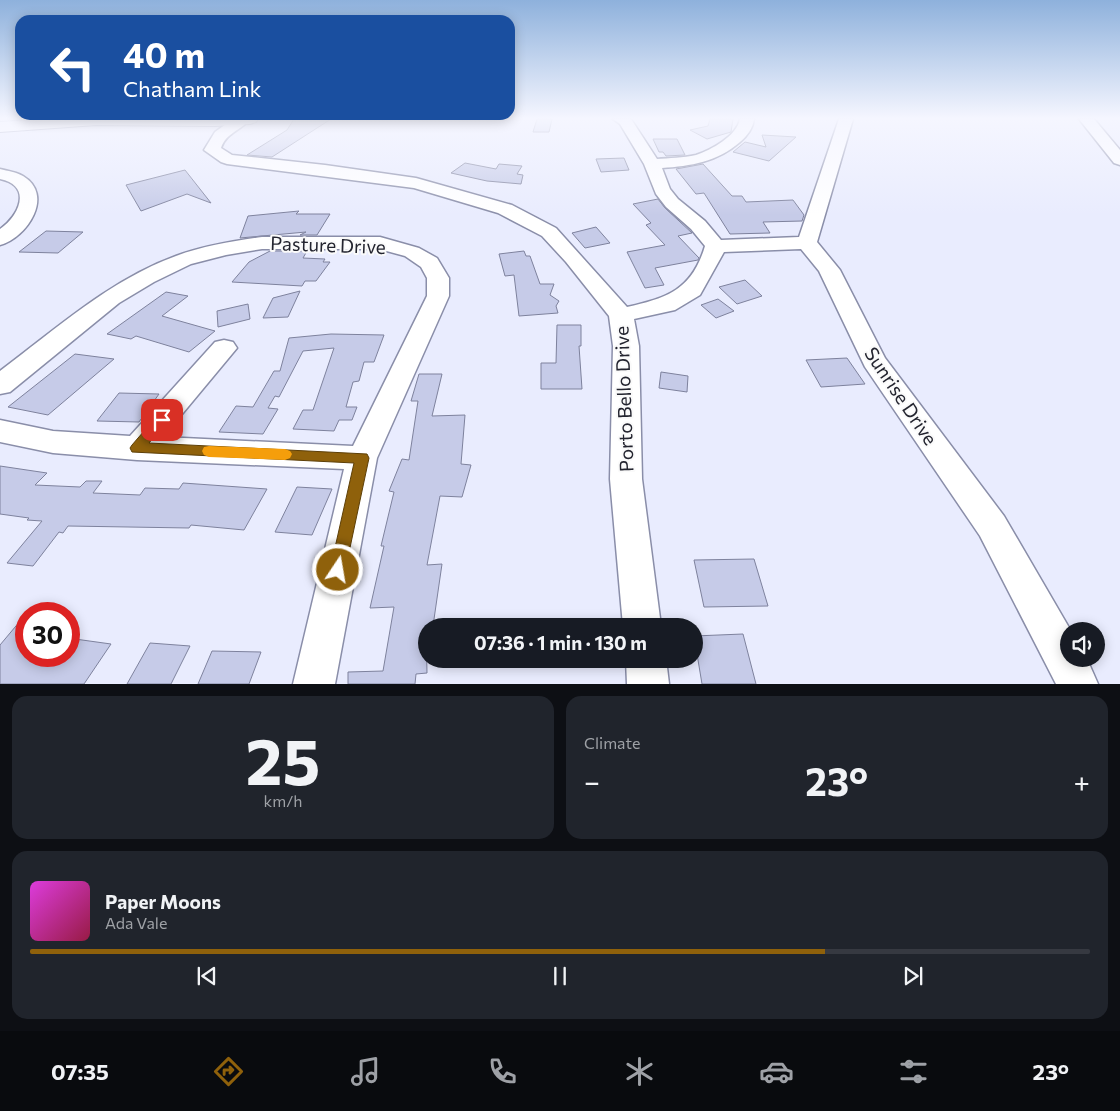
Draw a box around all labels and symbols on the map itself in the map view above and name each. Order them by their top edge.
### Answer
street label: Pasture Drive [270,231,386,258]
street label: Porto Bello Drive [609,326,638,472]
street label: Sunrise Drive [860,342,943,449]
pin [141,399,183,441]
position arrow [311,543,363,595]
speed limit sign: 30 [15,602,80,667]

